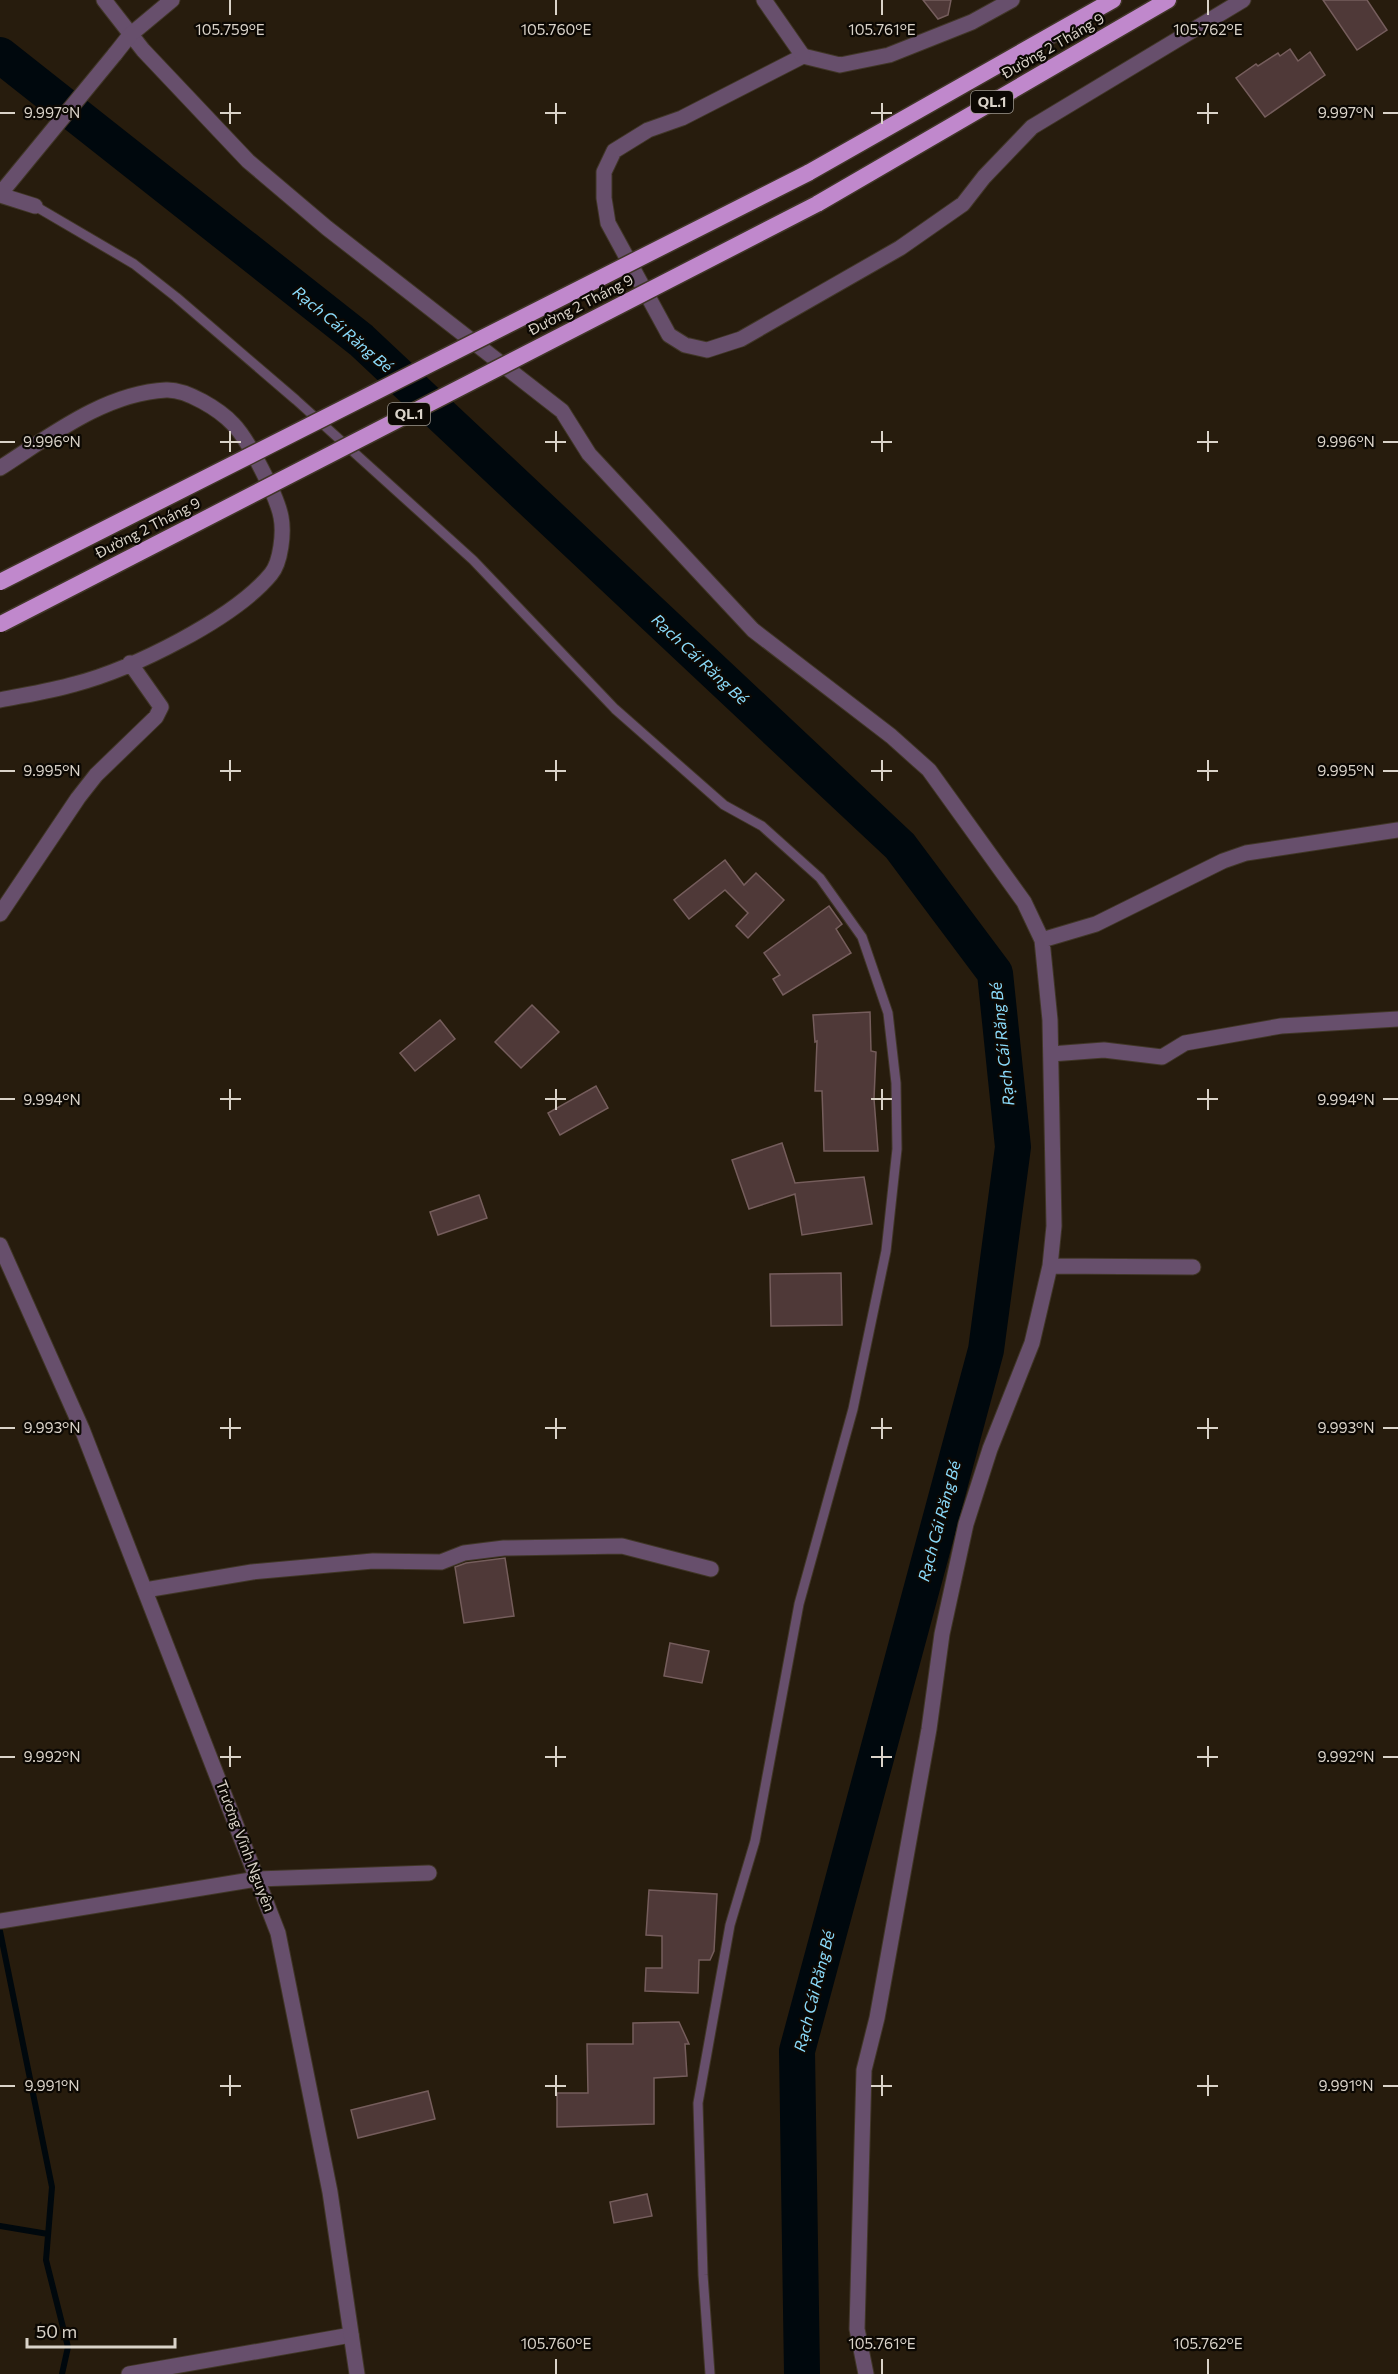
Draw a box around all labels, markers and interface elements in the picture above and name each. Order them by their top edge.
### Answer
street label: Đường 2 Tháng 9 [997,8,1107,82]
text: 105.759°E [195,20,265,38]
text: 105.760°E [521,20,591,38]
text: 105.761°E [848,20,916,38]
text: 105.762°E [1173,20,1243,38]
road number: QL.1 [971,91,1013,113]
text: 9.997°N [24,103,80,121]
text: 9.997°N [1318,103,1374,121]
street label: Đường 2 Tháng 9 [524,270,636,339]
water label: Rạch Cái Răng Bé [290,281,397,376]
road number: QL.1 [388,403,430,425]
text: 9.996°N [23,432,81,450]
text: 9.996°N [1317,432,1375,450]
street label: Đường 2 Tháng 9 [91,493,203,562]
water label: Rạch Cái Răng Bé [648,609,753,708]
text: 9.995°N [23,761,81,779]
text: 9.995°N [1317,761,1375,779]
water label: Rạch Cái Răng Bé [986,981,1017,1107]
text: 9.994°N [23,1090,81,1108]
text: 9.994°N [1317,1090,1375,1108]
text: 9.993°N [23,1418,81,1436]
text: 9.993°N [1317,1418,1375,1436]
water label: Rạch Cái Răng Bé [913,1458,964,1583]
text: 9.992°N [23,1747,81,1765]
text: 9.992°N [1317,1747,1375,1765]
street label: Trương Vĩnh Nguyên [213,1777,279,1914]
water label: Rạch Cái Răng Bé [789,1928,838,2053]
text: 9.991°N [24,2076,80,2094]
text: 9.991°N [1318,2076,1374,2094]
scale bar [27,2311,176,2349]
text: 50 m [36,2320,77,2342]
text: 105.760°E [521,2334,591,2352]
text: 105.761°E [848,2334,916,2352]
text: 105.762°E [1173,2334,1243,2352]

